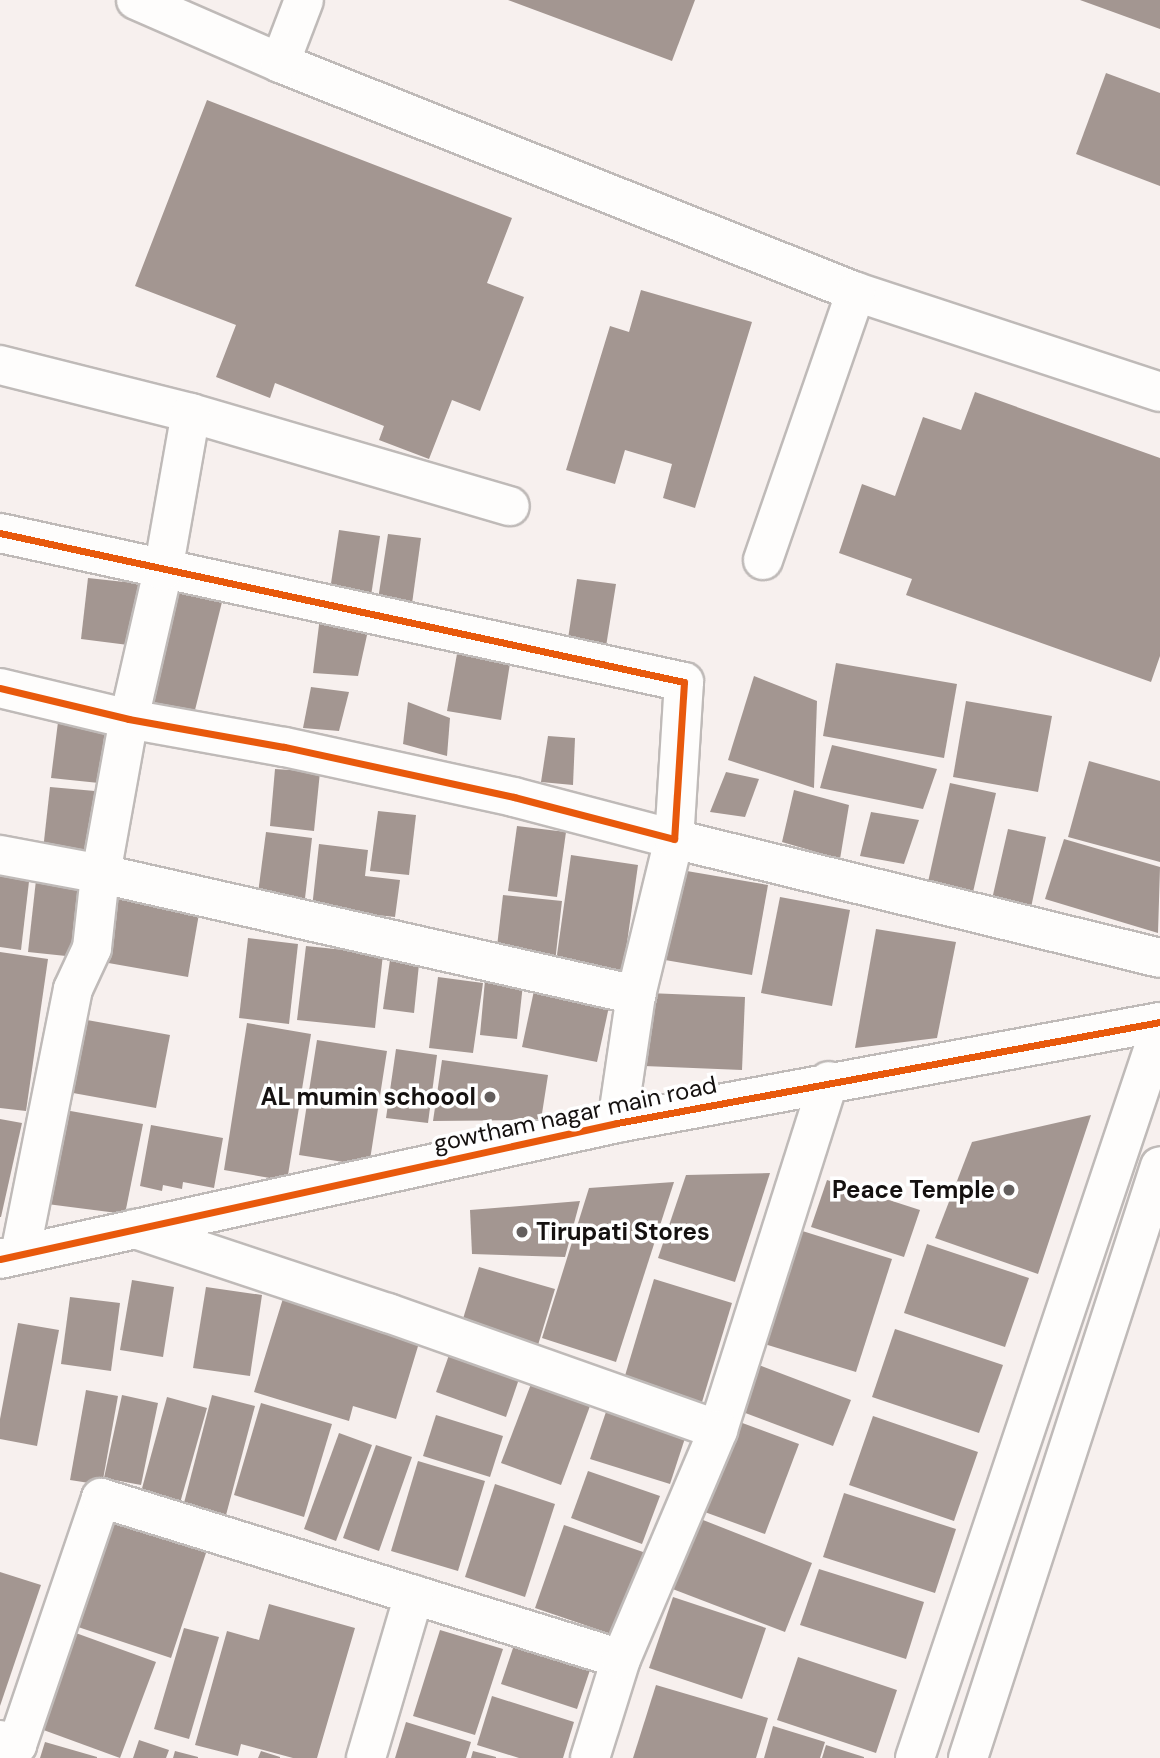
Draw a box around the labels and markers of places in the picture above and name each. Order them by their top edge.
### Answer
place label: AL mumin schoool [260,1083,476,1111]
marker: AL mumin schoool [482,1089,498,1105]
place label: Peace Temple [832,1176,995,1204]
marker: Peace Temple [1001,1182,1017,1198]
place label: Tirupati Stores [536,1218,710,1246]
marker: Tirupati Stores [514,1224,530,1240]

